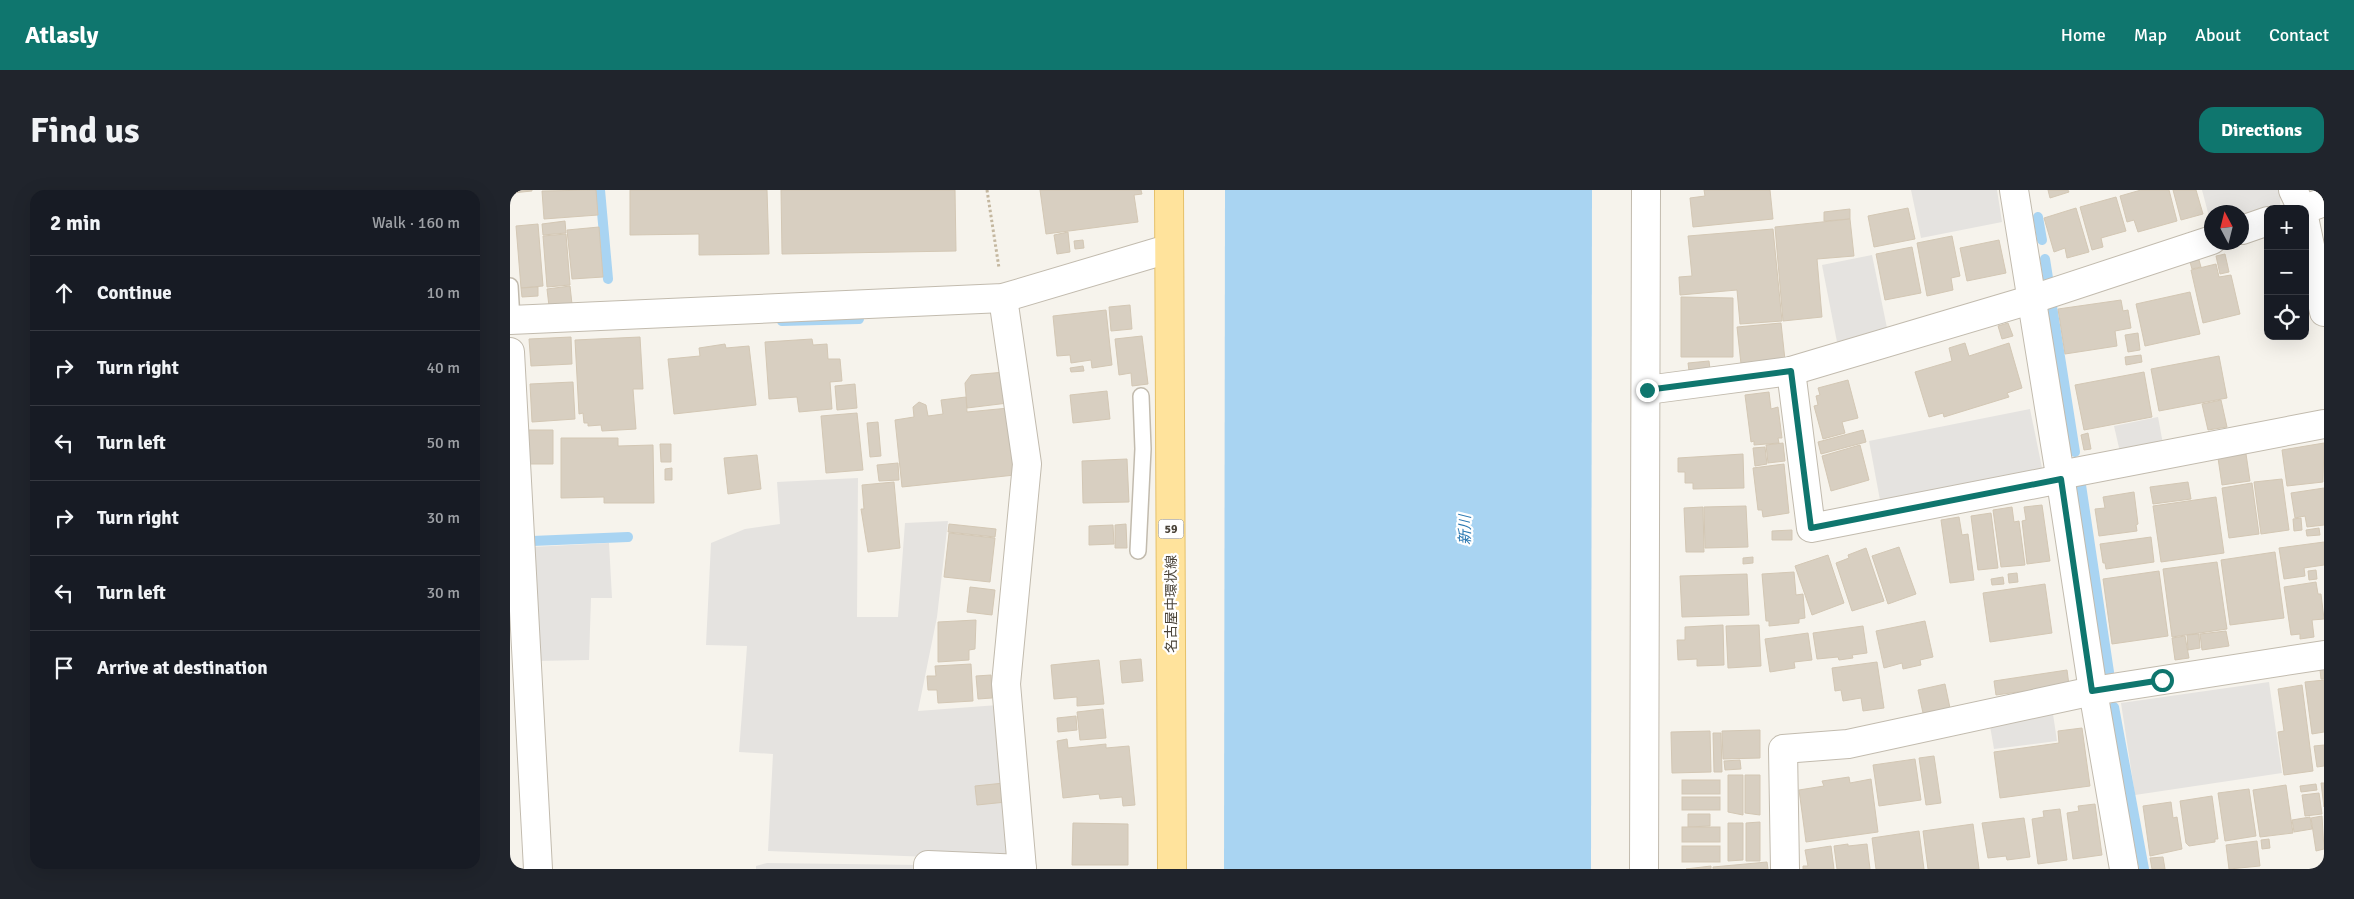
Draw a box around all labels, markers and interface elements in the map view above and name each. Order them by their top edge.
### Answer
text: Atlasly [25,20,98,50]
text: Home [2061,24,2106,46]
text: Map [2134,24,2167,46]
text: About [2195,24,2241,46]
text: Contact [2269,24,2329,46]
button: Directions [2199,107,2324,153]
text: Find us [30,109,140,152]
north arrow [2204,205,2249,250]
map controls [2264,205,2309,340]
button: + [2264,205,2309,250]
text: 2 min [50,210,101,236]
text: Walk · 160 m [372,213,460,233]
button: − [2264,250,2309,295]
icon: ahead [50,279,78,307]
text: Continue [97,281,172,305]
text: 10 m [426,283,460,303]
button: locate [2264,295,2309,340]
icon: right [50,354,78,382]
text: Turn right [97,356,179,380]
text: 40 m [426,358,460,378]
route end [1636,379,1659,402]
icon: left [50,429,78,457]
text: Turn left [97,431,166,455]
text: 50 m [426,433,460,453]
icon: right [50,504,78,532]
text: Turn right [97,506,179,530]
text: 30 m [426,508,460,528]
water label: 新川 [1456,513,1474,545]
road number: 59 [1158,519,1184,538]
street label: 名古屋中環状線 [1163,555,1180,653]
icon: left [50,579,78,607]
text: Turn left [97,581,166,605]
text: 30 m [426,583,460,603]
icon: arrive [50,654,78,682]
text: Arrive at destination [97,656,268,680]
route start [2151,669,2174,692]

